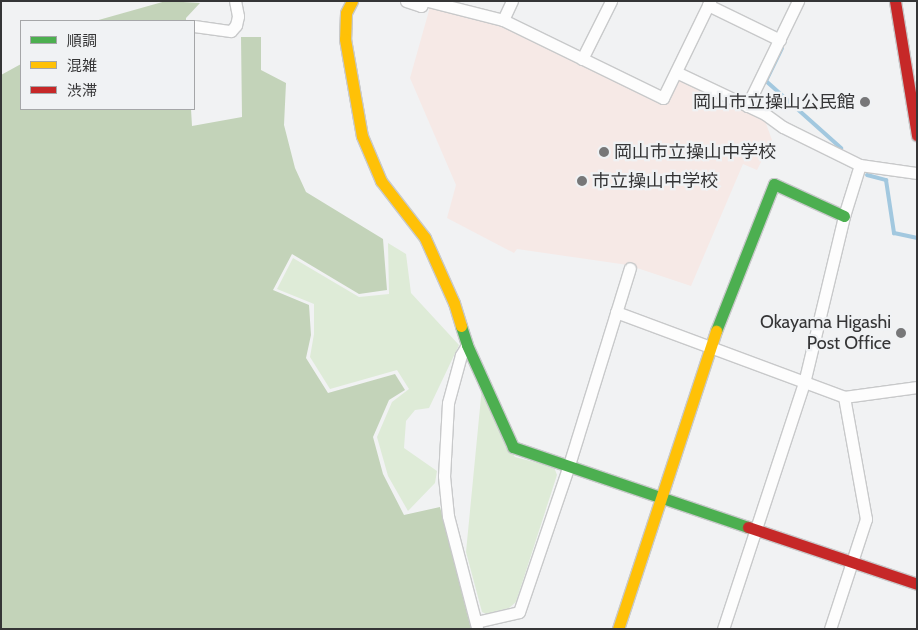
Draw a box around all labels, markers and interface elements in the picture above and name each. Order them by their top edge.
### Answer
legend [20,20,195,110]
text: 順調 [67,32,97,50]
text: 混雑 [67,57,97,75]
text: 渋滞 [67,82,97,100]
place label: 岡山市立操山公民館 [693,91,855,113]
marker: 岡山市立操山公民館 [859,96,871,108]
place label: 岡山市立操山中学校 [614,141,776,163]
marker: 岡山市立操山中学校 [598,146,610,158]
place label: 市立操山中学校 [592,170,718,192]
marker: 市立操山中学校 [576,175,588,187]
place label: Okayama Higashi Post Office [760,312,891,354]
marker: Okayama Higashi Post Office [895,327,907,339]

